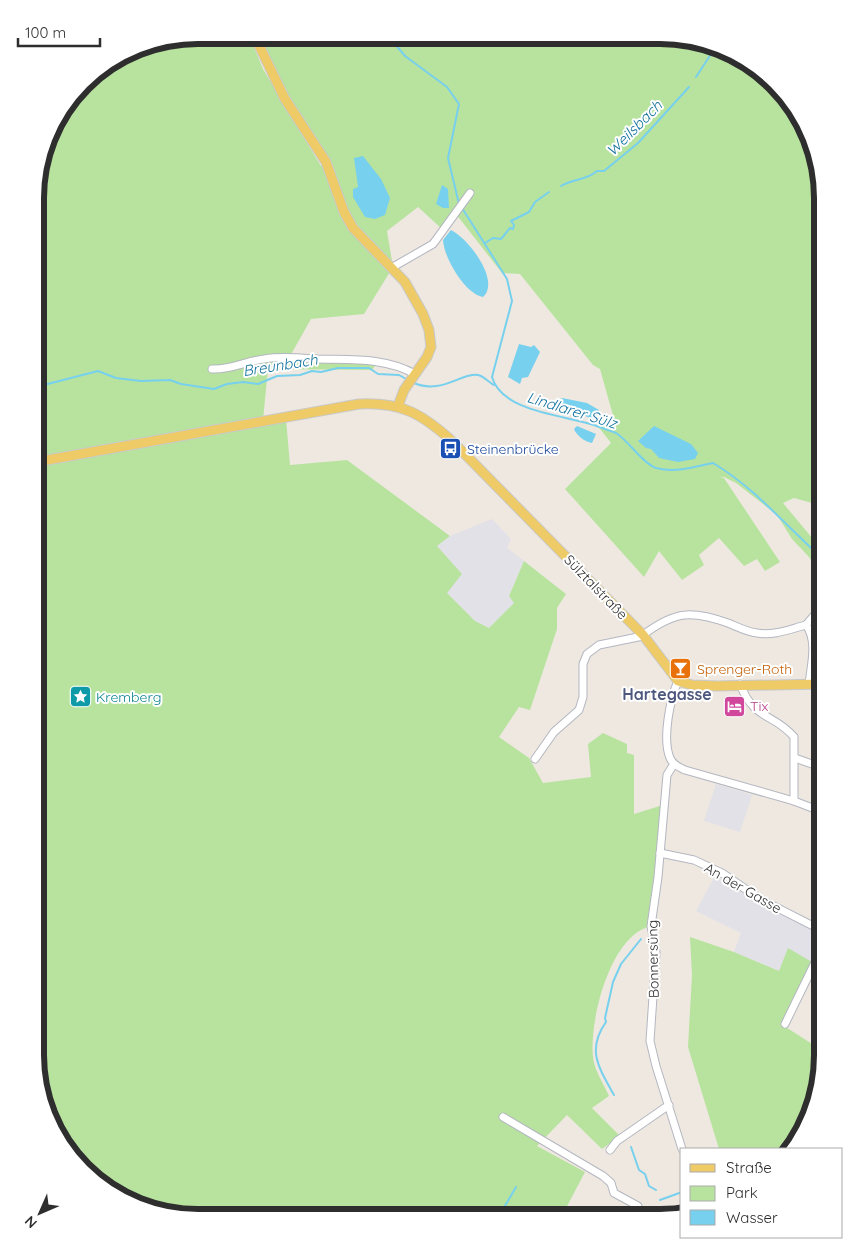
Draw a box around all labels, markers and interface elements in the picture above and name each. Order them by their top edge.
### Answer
scale bar [18,15,100,47]
text: 100 m [25,23,66,42]
water label: Weilsbach [602,96,666,160]
water label: Breunbach [241,350,319,380]
water label: Lindlarer Sülz [525,387,621,433]
bus stop icon: Steinenbrücke [439,437,463,461]
place label: Steinenbrücke [467,440,559,458]
street label: Sülztalstraße [560,551,632,623]
bar icon: Sprenger-Roth [669,657,693,681]
place label: Sprenger-Roth [697,660,792,678]
district label: Hartegasse [622,684,712,704]
place icon: Kremberg [68,685,92,709]
place label: Kremberg [96,688,161,706]
hotel icon: Tix [722,694,746,718]
place label: Tix [750,697,768,715]
street label: An der Gasse [701,859,785,917]
street label: Bonnersüng [643,920,663,998]
legend [680,1148,843,1238]
text: Straße [726,1158,772,1177]
text: Park [726,1183,758,1202]
north arrow [15,1188,65,1238]
text: Wasser [726,1208,778,1227]
text: N [21,1212,41,1232]

